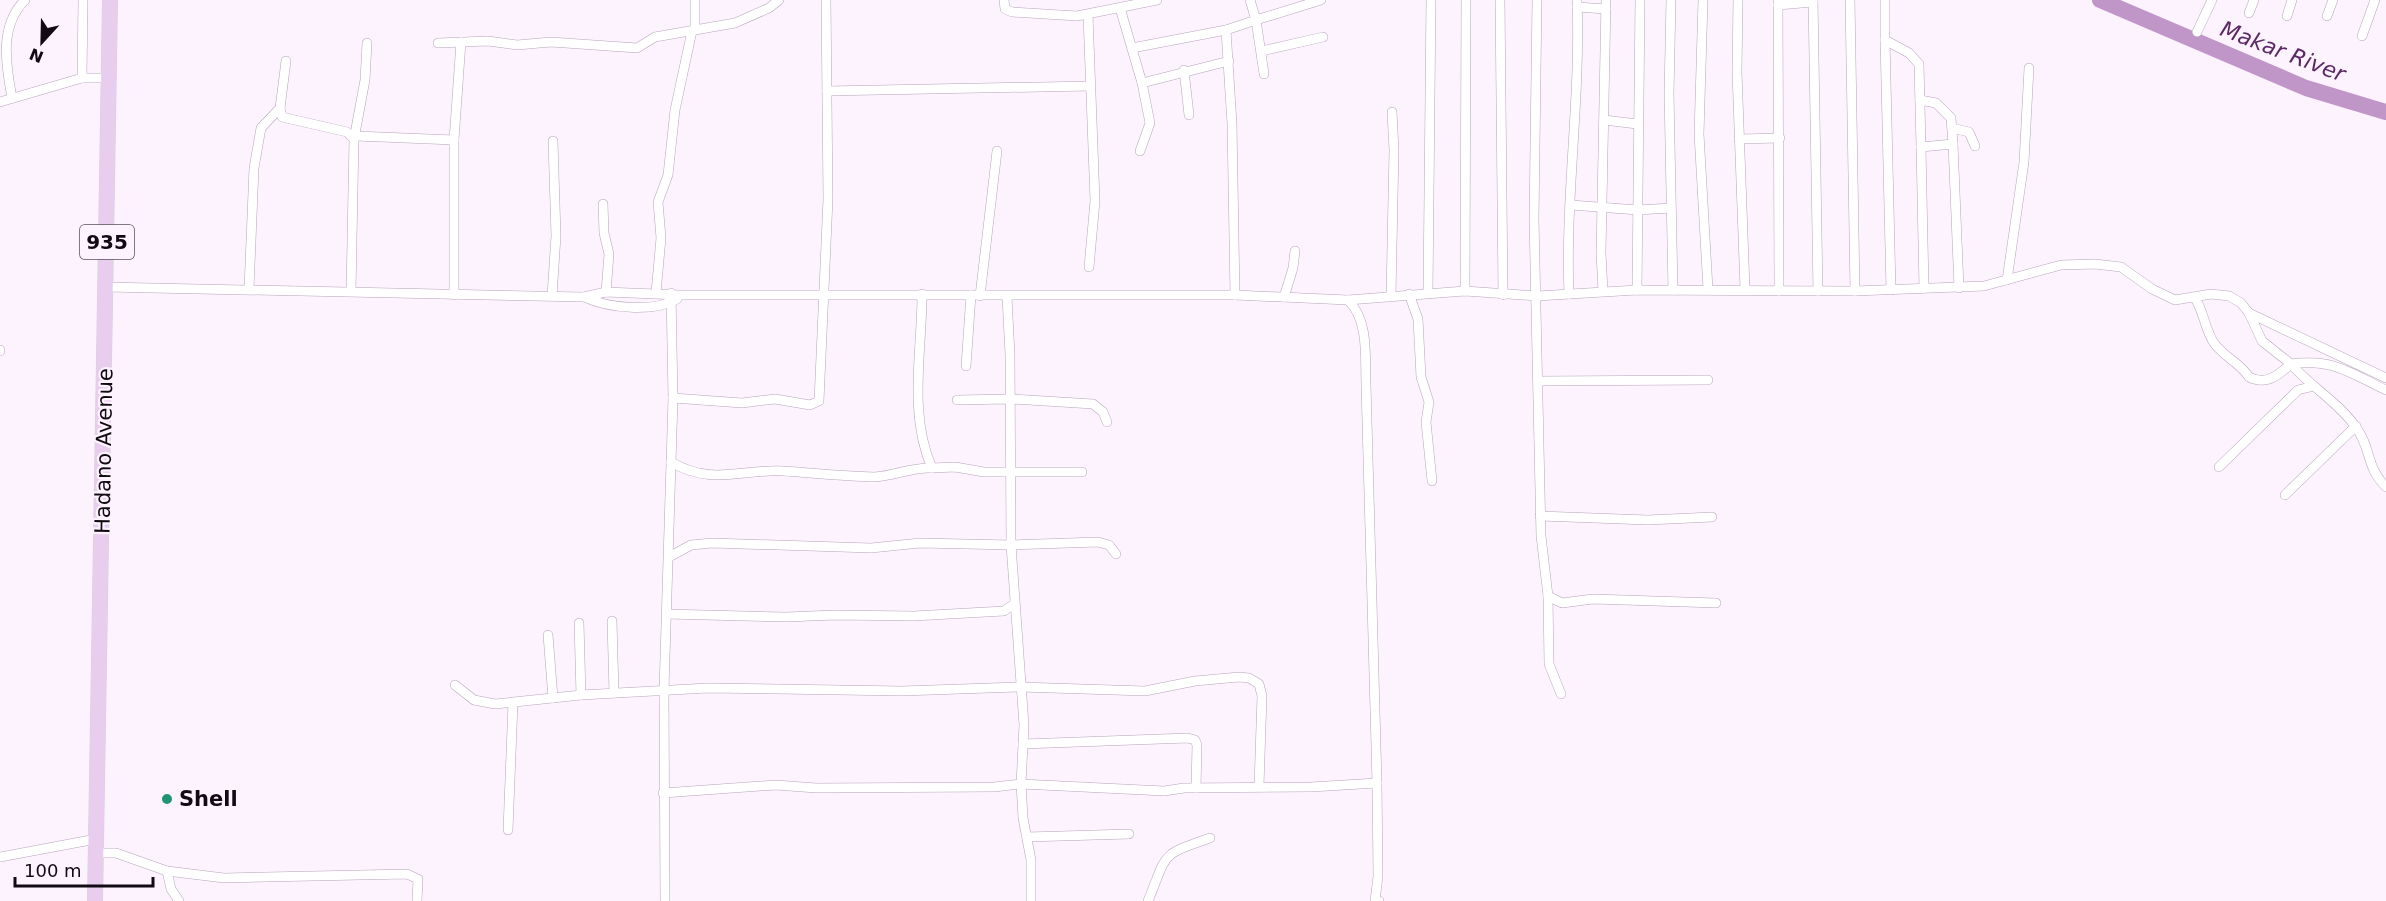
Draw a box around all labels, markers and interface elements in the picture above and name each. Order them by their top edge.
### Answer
north arrow [12,12,72,72]
water label: Makar River [2217,16,2351,87]
text: N [27,44,46,67]
road number: 935 [80,225,134,259]
street label: Hadano Avenue [91,368,117,534]
place label: Shell [179,787,238,811]
marker: Shell [160,792,174,806]
scale bar [15,850,153,888]
text: 100 m [24,860,82,881]

